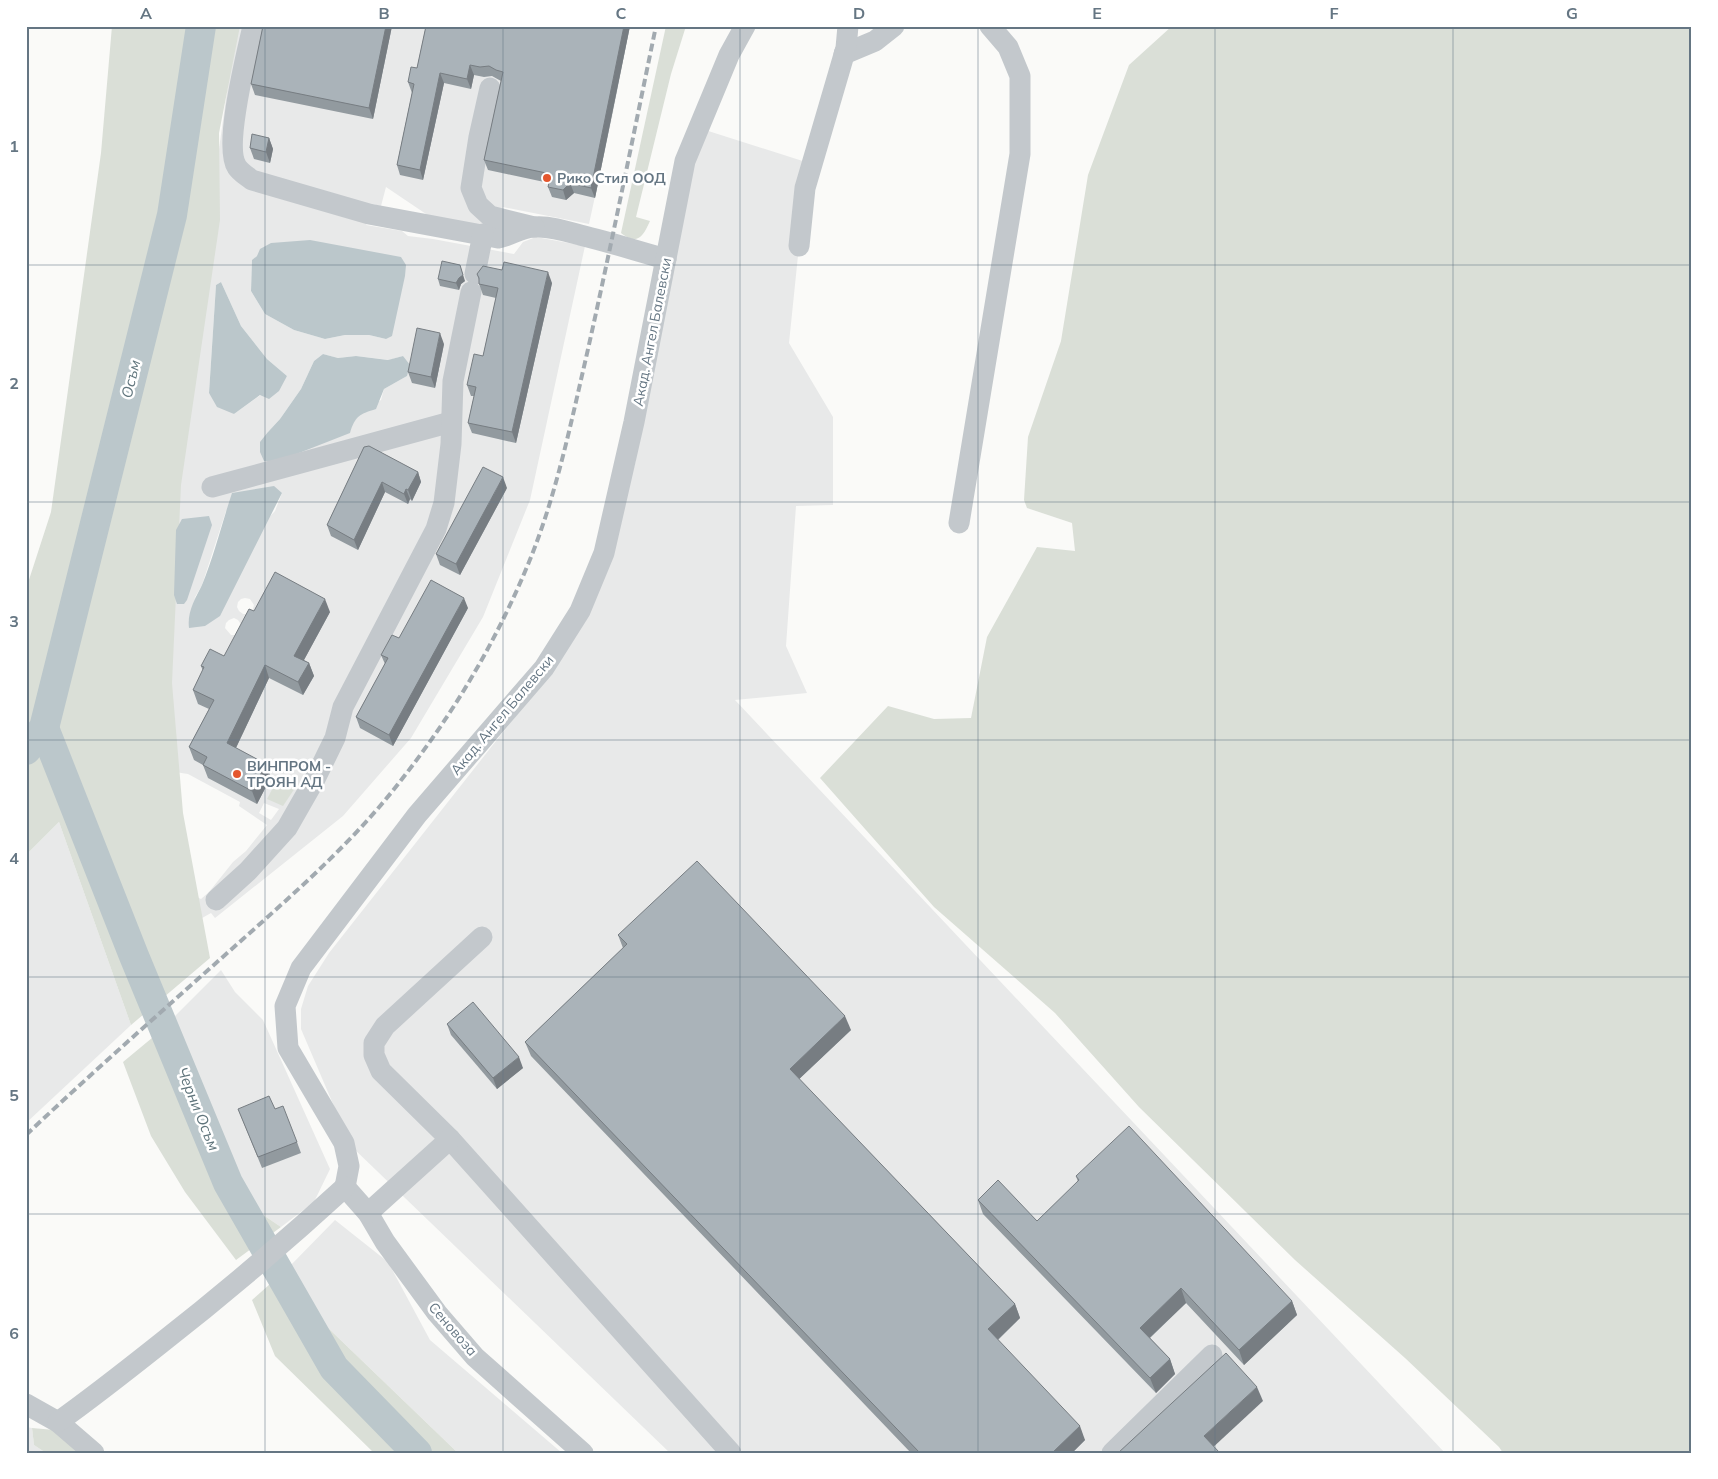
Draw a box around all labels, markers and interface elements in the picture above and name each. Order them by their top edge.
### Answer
text: A [140,3,152,23]
text: B [378,3,390,23]
text: C [616,3,627,23]
text: D [853,3,865,23]
text: E [1092,3,1102,23]
text: F [1329,3,1339,23]
text: G [1566,3,1578,23]
text: 1 [9,136,19,156]
place label: Рико Стил ООД [557,169,666,187]
marker: Рико Стил ООД [541,172,553,184]
street label: Акад. Ангел Балевски [629,256,675,408]
water label: Осъм [117,358,144,400]
text: 2 [9,373,19,393]
text: 3 [9,611,19,631]
street label: Акад. Ангел Балевски [447,651,557,779]
place label: ВИНПРОМ - ТРОЯН АД [247,757,331,791]
marker: ВИНПРОМ - ТРОЯН АД [231,768,243,780]
text: 4 [9,848,19,868]
water label: Черни Осъм [173,1064,224,1153]
text: 5 [9,1085,19,1105]
street label: Сеновоза [425,1298,481,1360]
text: 6 [9,1323,19,1343]

